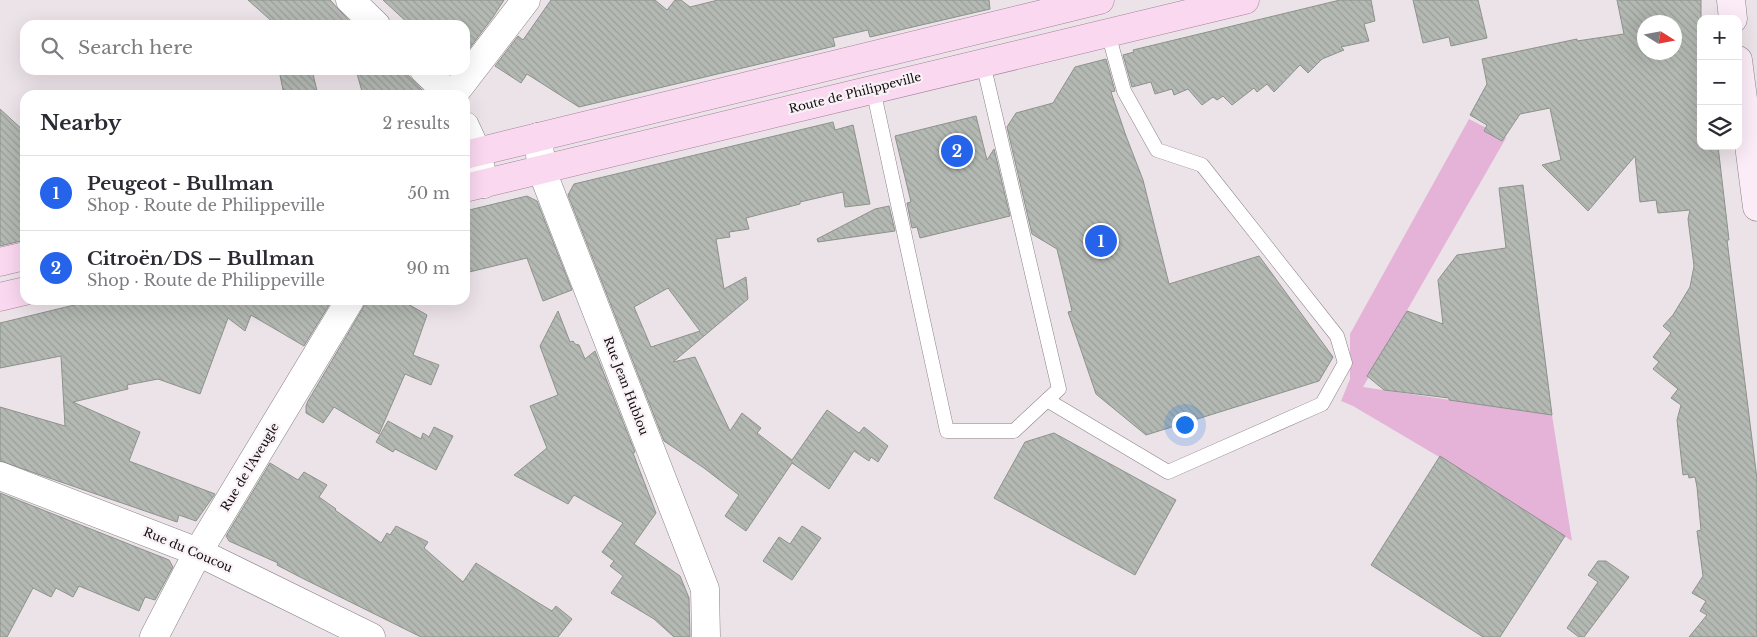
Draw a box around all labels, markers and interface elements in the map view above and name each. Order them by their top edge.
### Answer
north arrow [1637,15,1682,60]
map controls [1697,15,1742,150]
button: + [1697,15,1742,60]
search box [20,20,470,75]
icon: search [38,34,66,62]
text: Search here [78,36,193,59]
button: − [1697,60,1742,105]
street label: Route de Philippeville [787,69,923,116]
button: layers [1697,105,1742,150]
text: Nearby [40,110,121,136]
text: 2 results [382,113,450,133]
pin: 2 [941,132,973,170]
text: Peugeot - Bullman [87,172,274,195]
text: 1 [53,183,59,203]
text: 50 m [408,183,450,203]
text: Shop · Route de Philippeville [87,195,325,215]
pin: 1 [1085,222,1117,260]
text: Citroën/DS – Bullman [87,247,314,270]
text: 2 [51,258,61,278]
text: 90 m [407,258,450,278]
text: Shop · Route de Philippeville [87,270,325,290]
street label: Rue Jean Hublou [601,335,652,437]
your location [1172,412,1198,438]
street label: Rue de l'Aveugle [217,420,282,514]
street label: Rue du Coucou [141,524,235,575]

